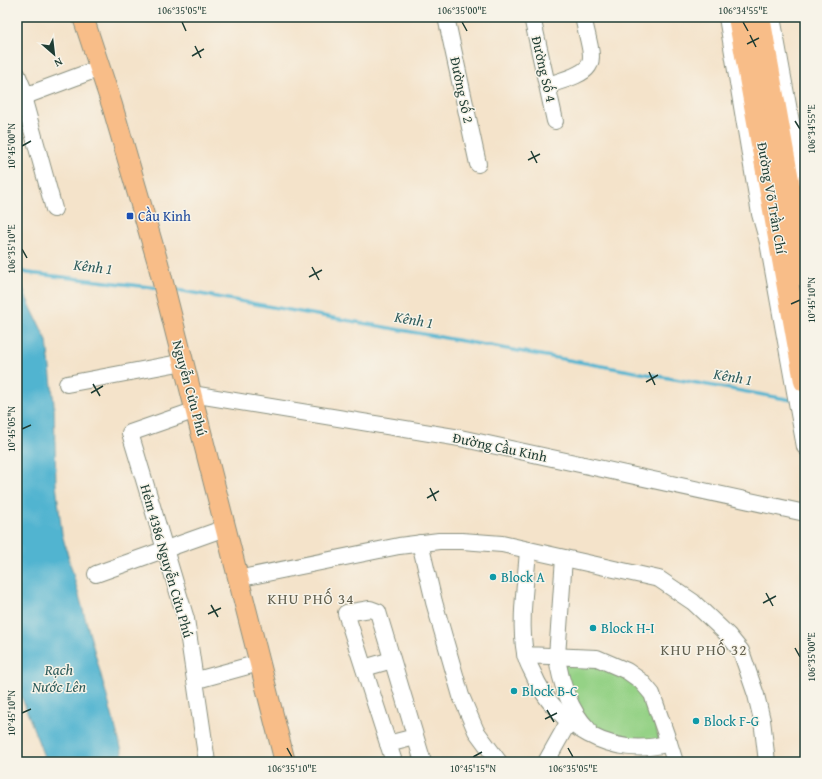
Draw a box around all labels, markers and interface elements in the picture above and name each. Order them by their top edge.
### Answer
text: 106°35'05"E [157,3,207,18]
text: 106°35'00"E [437,3,487,18]
text: 106°34'55"E [718,3,768,18]
north arrow [34,34,74,74]
street label: Đường Số 4 [527,34,561,104]
text: N [51,54,66,72]
street label: Đường Số 2 [445,55,479,125]
text: 106°34'55"E [804,104,819,154]
text: 10°45'00"N [4,123,19,169]
street label: Đường Võ Trần Chí [752,141,792,256]
place label: Cầu Kinh [138,206,191,226]
marker: Cầu Kinh [125,211,135,221]
text: 106°35'10"E [4,224,19,274]
water label: Kênh 1 [72,254,114,279]
text: 10°45'10"N [804,277,819,323]
water label: Kênh 1 [392,306,435,333]
street label: Nguyễn Cửu Phú [168,338,212,438]
water label: Kênh 1 [711,363,754,390]
text: 10°45'05"N [4,406,19,452]
street label: Đường Cầu Kinh [451,427,549,467]
street label: Hẻm 4386 Nguyễn Cửu Phú [136,482,199,640]
place label: Block A [501,567,545,587]
marker: Block A [488,572,498,582]
district label: KHU PHỐ 34 [268,587,354,609]
place label: Block H-I [601,618,655,638]
marker: Block H-I [588,623,598,633]
text: 106°35'00"E [804,632,819,682]
district label: KHU PHỐ 32 [661,638,747,660]
water label: Rạch Nước Lên [32,659,87,697]
place label: Block B-C [522,681,578,701]
marker: Block B-C [509,686,519,696]
text: 10°45'10"N [4,690,19,736]
place label: Block F-G [704,711,759,731]
marker: Block F-G [691,716,701,726]
text: 106°35'10"E [267,761,317,776]
text: 10°45'15"N [450,761,496,776]
text: 106°35'05"E [548,761,598,776]

